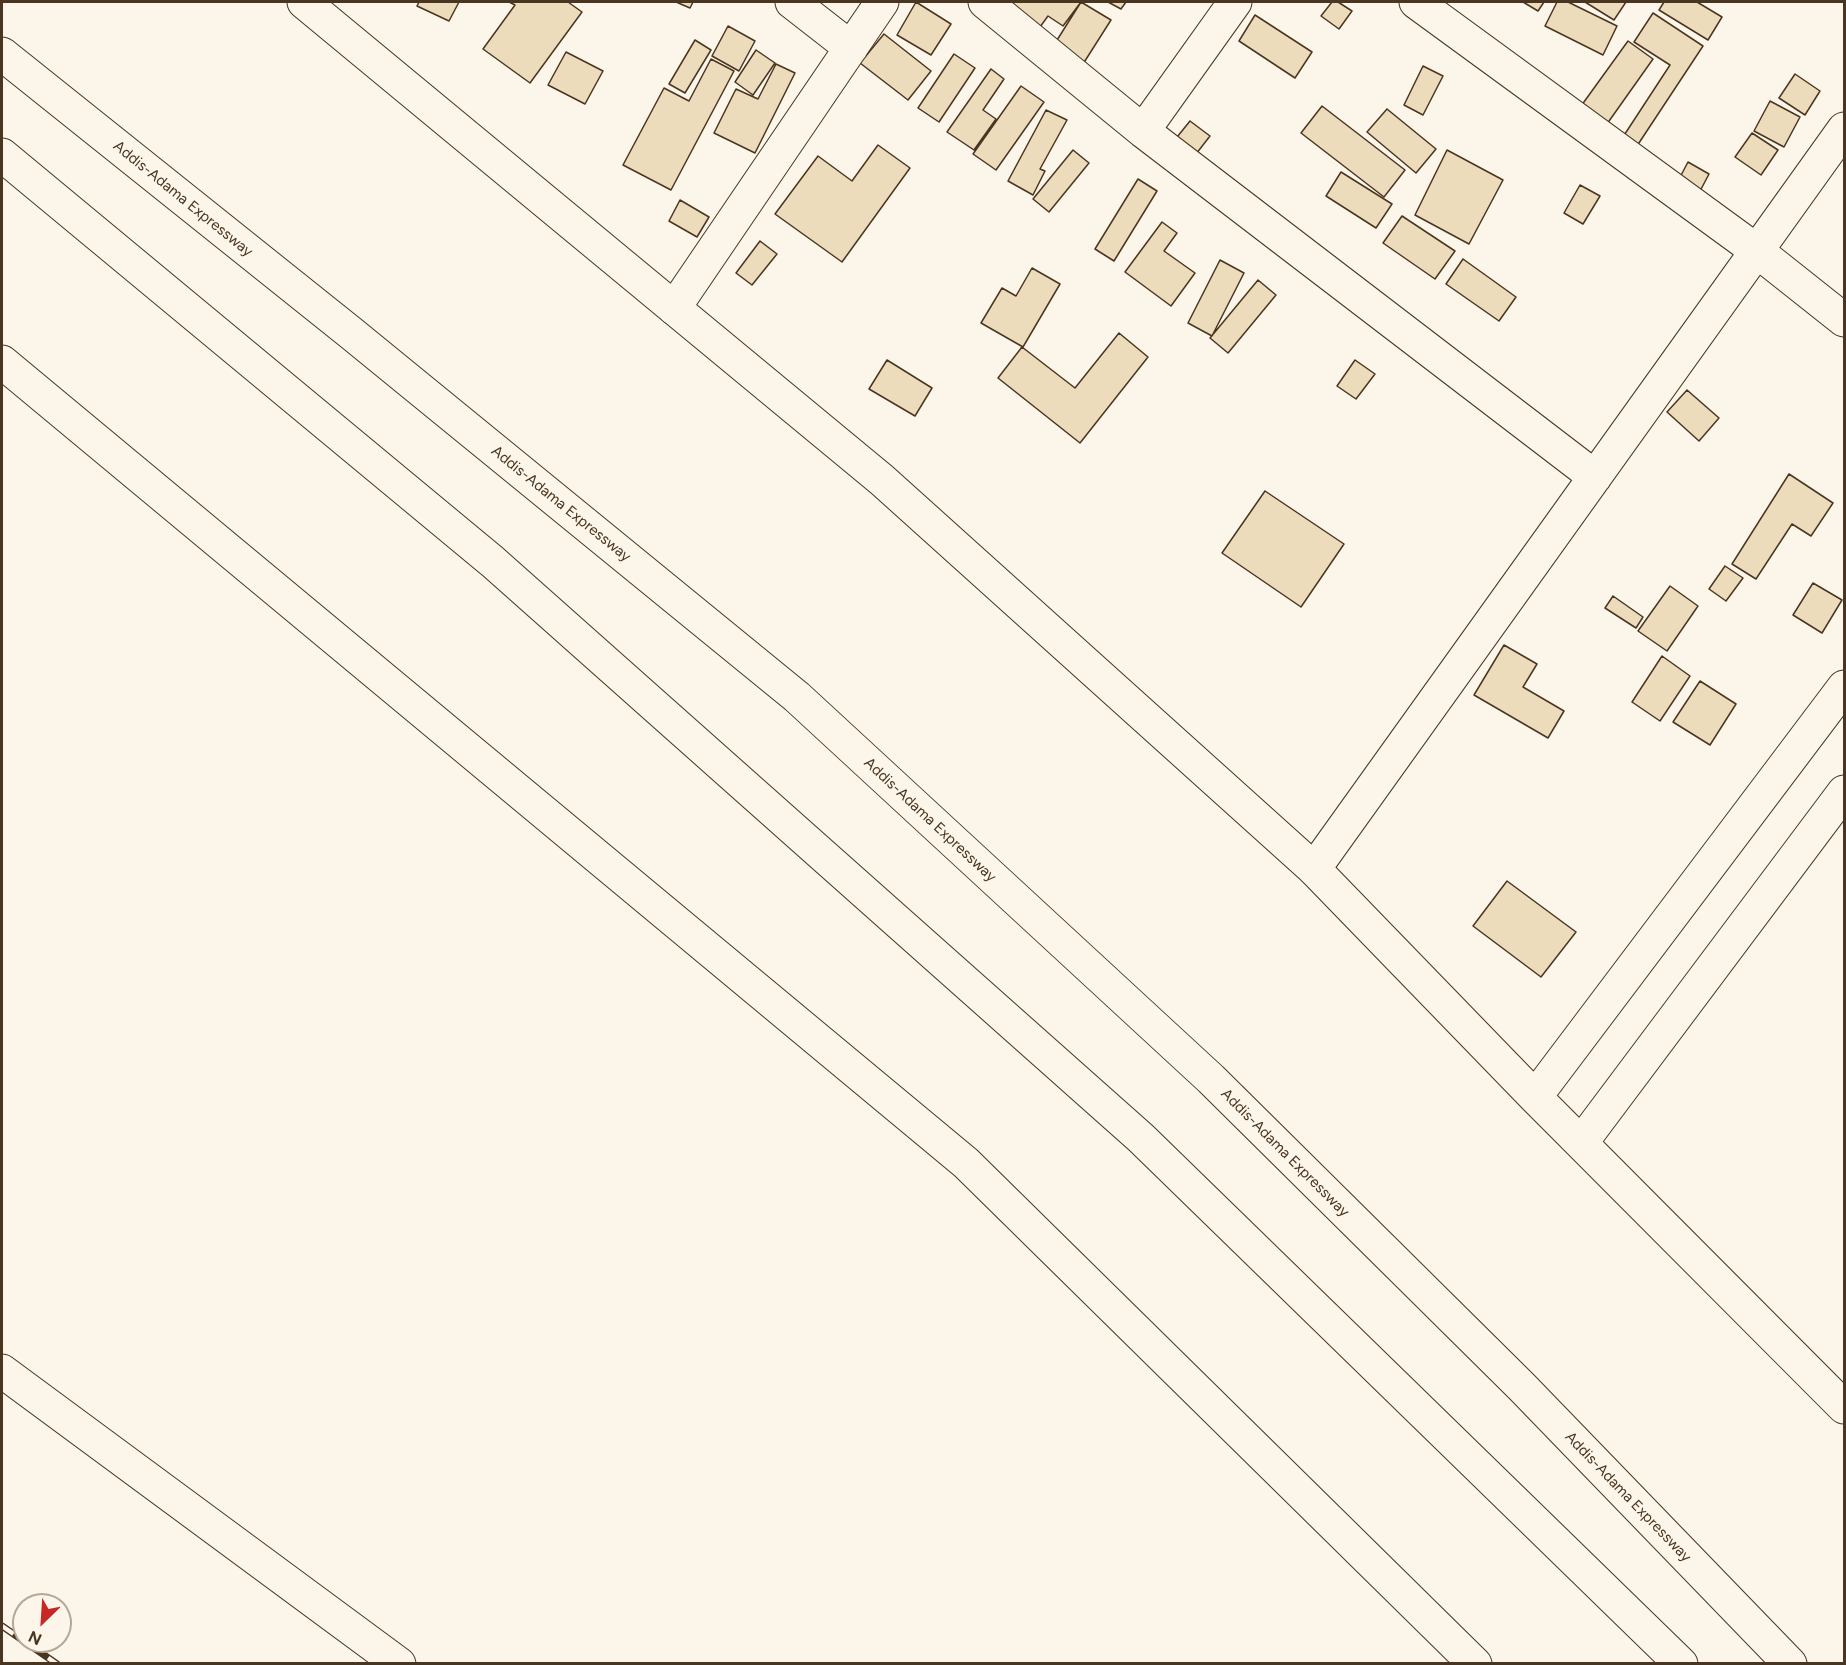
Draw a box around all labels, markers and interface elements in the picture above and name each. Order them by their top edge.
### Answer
street label: Addis-Adama Expressway [110,137,256,261]
street label: Addis-Adama Expressway [488,442,634,566]
street label: Addis-Adama Expressway [860,754,1000,886]
street label: Addis-Adama Expressway [1217,1085,1353,1221]
street label: Addis-Adama Expressway [1561,1428,1695,1566]
north arrow [12,1593,72,1653]
text: N [25,1627,45,1649]

